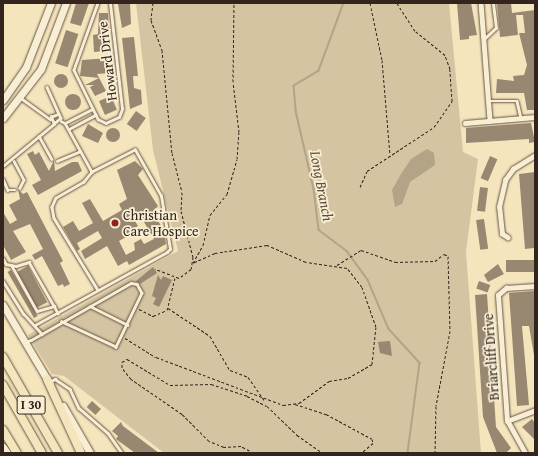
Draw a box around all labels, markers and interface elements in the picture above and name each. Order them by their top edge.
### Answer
street label: Howard Drive [94,20,120,102]
water label: Long Branch [306,149,338,223]
place label: Christian Care Hospice [123,207,199,240]
marker: Christian Care Hospice [110,218,120,228]
street label: Briarcliff Drive [480,313,502,401]
road number: I 30 [16,394,46,416]

